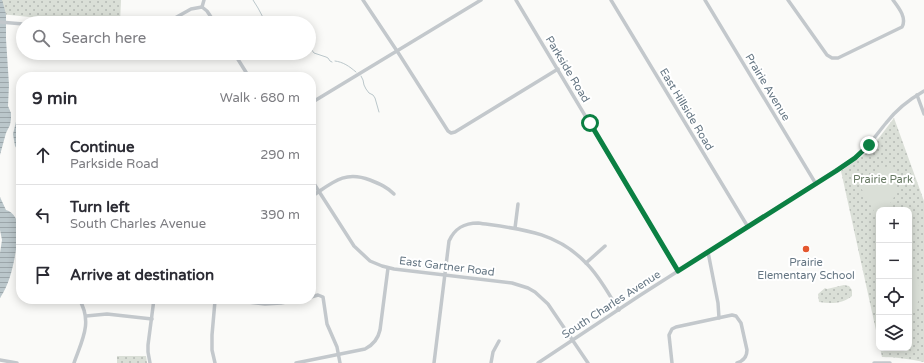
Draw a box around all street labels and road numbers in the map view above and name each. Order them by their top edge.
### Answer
street label: Parkside Road [543,34,593,105]
street label: Prairie Avenue [742,51,793,123]
street label: East Hillside Road [657,66,716,153]
street label: East Gartner Road [399,254,495,279]
street label: South Charles Avenue [559,268,663,341]

